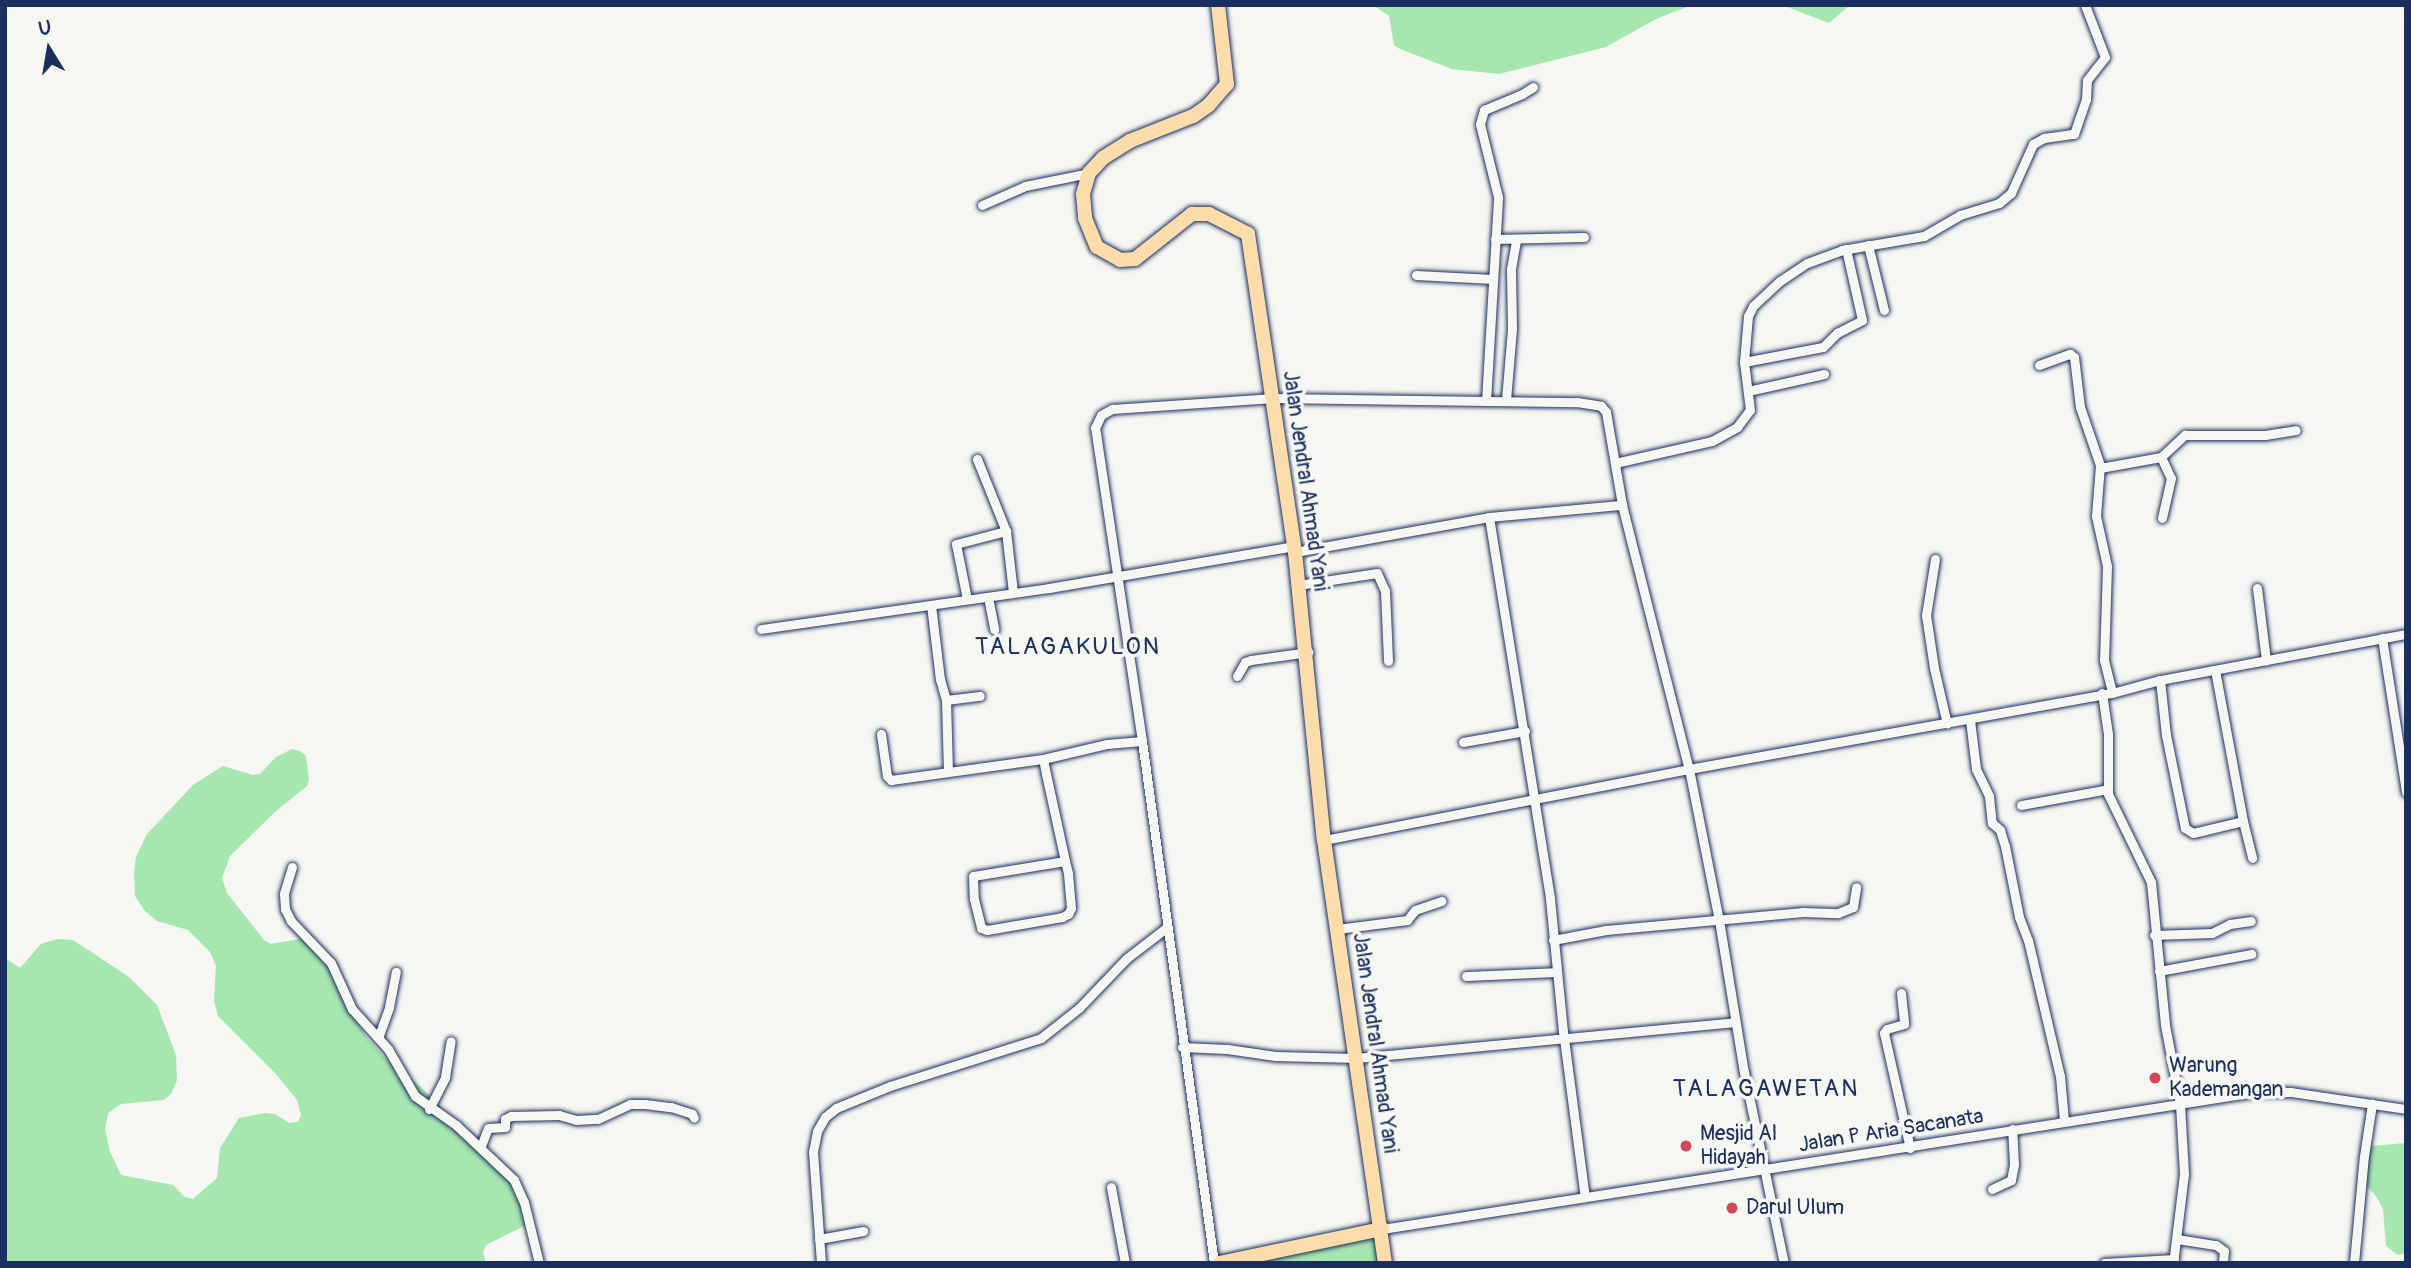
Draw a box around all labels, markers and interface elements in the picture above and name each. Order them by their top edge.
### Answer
north arrow [14,14,84,84]
text: U [37,15,53,41]
street label: Jalan Jendral Ahmad Yani [1277,369,1333,593]
district label: TALAGAKULON [976,633,1160,661]
street label: Jalan Jendral Ahmad Yani [1347,931,1403,1155]
place label: Warung Kademangan [2169,1053,2283,1103]
marker: Warung Kademangan [2147,1070,2163,1086]
district label: TALAGAWETAN [1674,1075,1858,1103]
street label: Jalan P Aria Sacanata [1797,1104,1985,1158]
place label: Mesjid Al Hidayah [1700,1121,1777,1171]
marker: Mesjid Al Hidayah [1678,1138,1694,1154]
place label: Darul Ulum [1746,1195,1844,1221]
marker: Darul Ulum [1724,1200,1740,1216]

